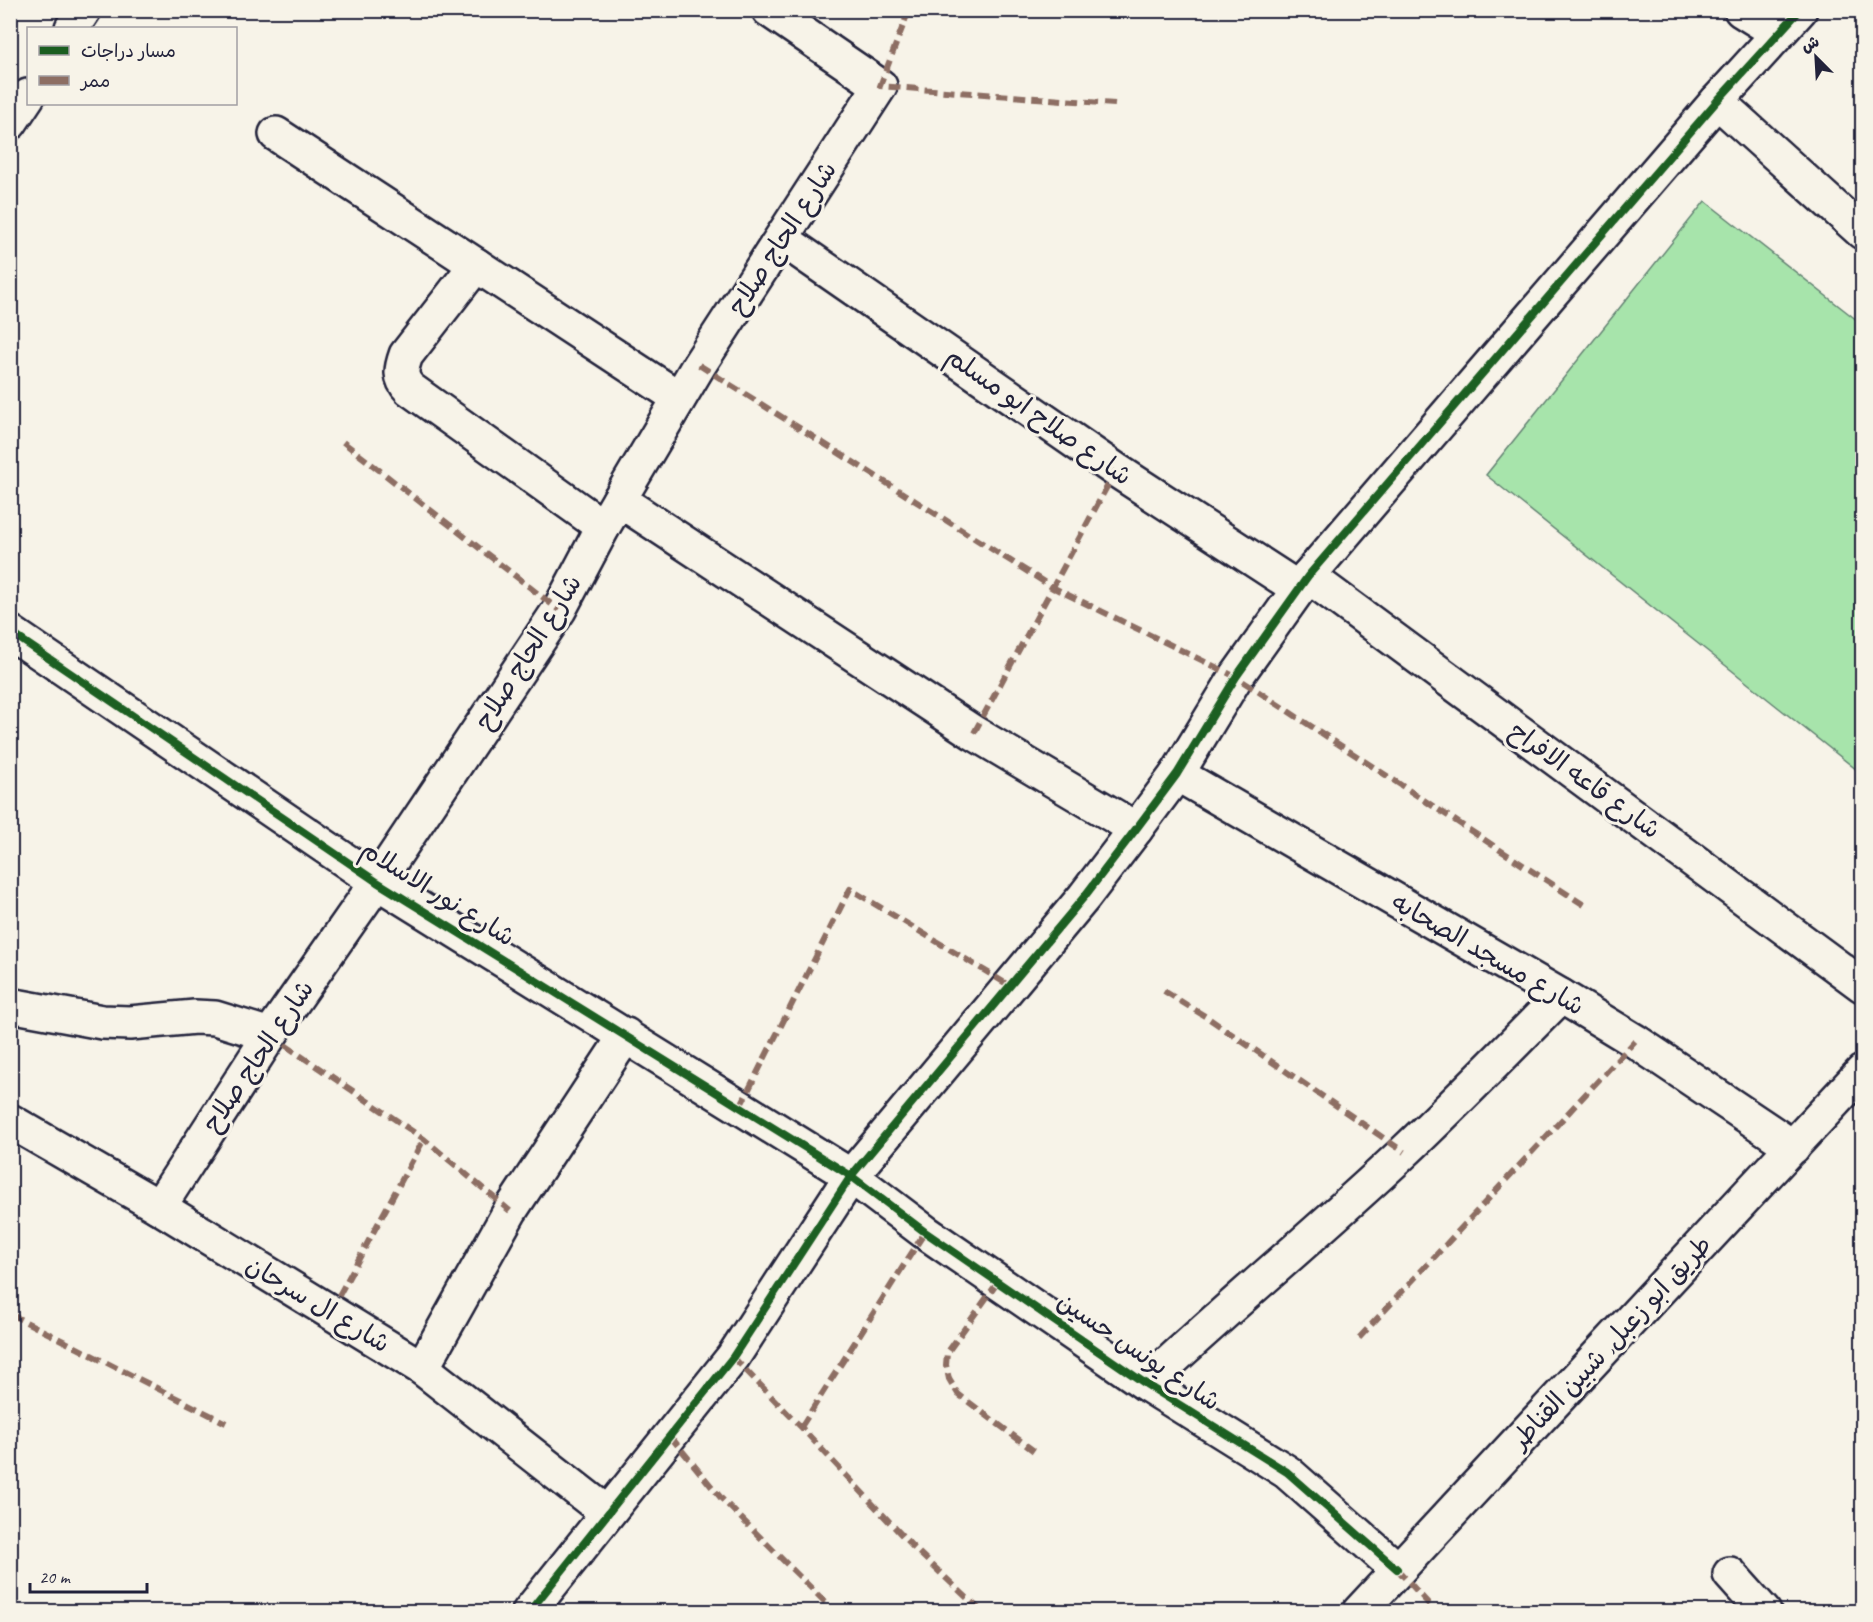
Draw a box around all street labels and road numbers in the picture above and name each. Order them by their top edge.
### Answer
street label: شارع الحاج صلاح [720,155,845,322]
street label: شارع صلاح ابو مسلم [938,339,1139,495]
street label: شارع الحاج صلاح [467,568,590,736]
street label: شارع قاعه الافراح [1502,714,1667,847]
street label: شارع نور الاسلام [353,832,521,956]
street label: شارع مسجد الصحابه [1385,885,1591,1024]
street label: شارع الحاج صلاح [195,973,322,1139]
street label: طريق ابو زعبل, شبين القناطر [1502,1228,1719,1457]
street label: شارع ال سرحان [239,1248,396,1361]
street label: شارع يونس حسين [1050,1284,1227,1419]

